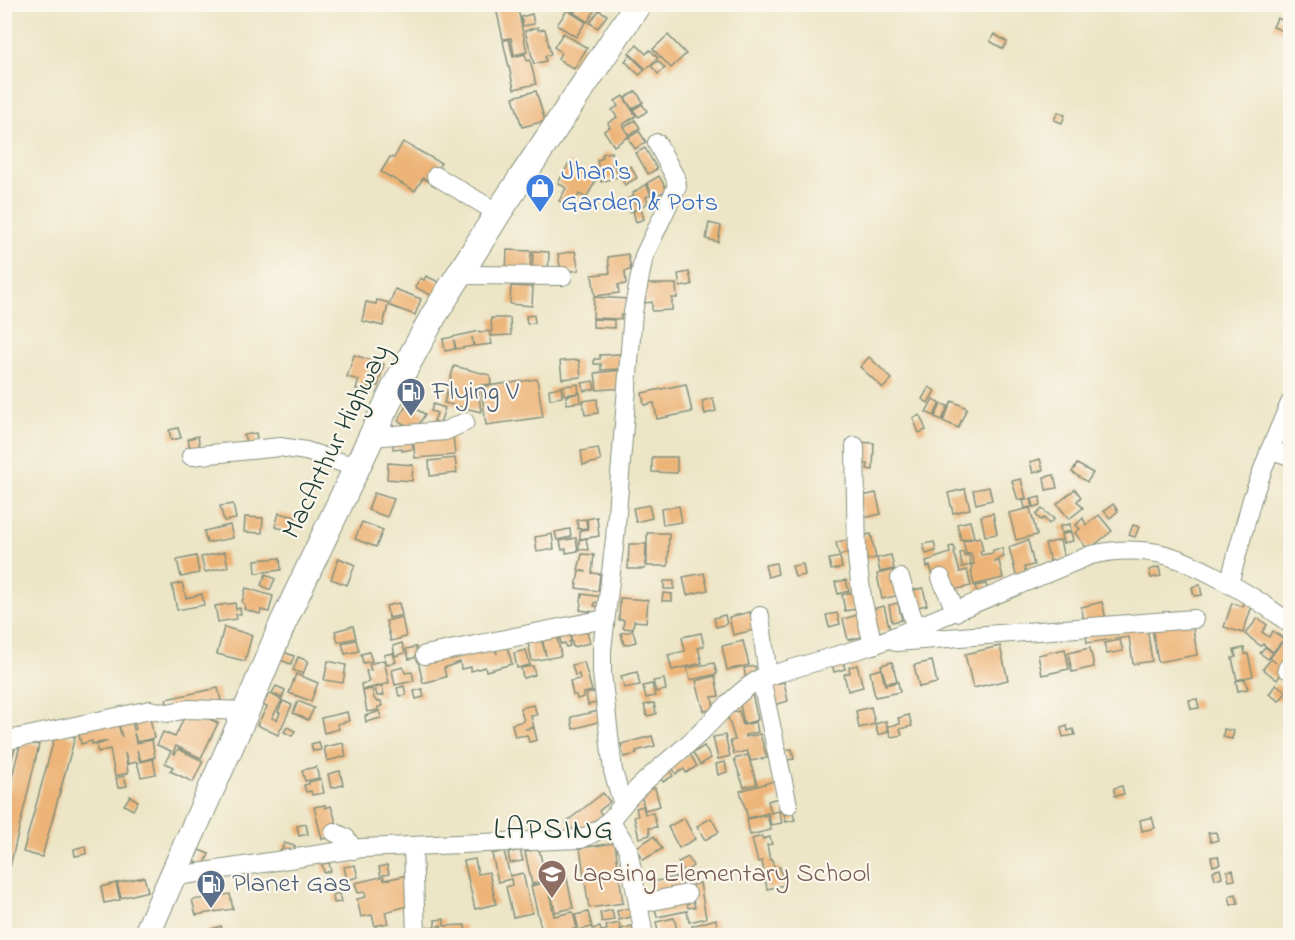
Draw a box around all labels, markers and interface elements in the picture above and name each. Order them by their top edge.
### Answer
place label: Jhan's Garden & Pots [561,153,718,223]
shop icon: Jhan's Garden & Pots [524,172,556,214]
street label: MacArthur Highway [273,338,401,546]
place label: Flying V [431,373,519,412]
fuel station icon: Flying V [395,376,427,418]
district label: LAPSING [493,809,615,853]
place label: Lapsing Elementary School [573,855,870,894]
school or university icon: Lapsing Elementary School [536,858,568,900]
place label: Planet Gas [232,865,352,904]
fuel station icon: Planet Gas [195,868,227,910]

